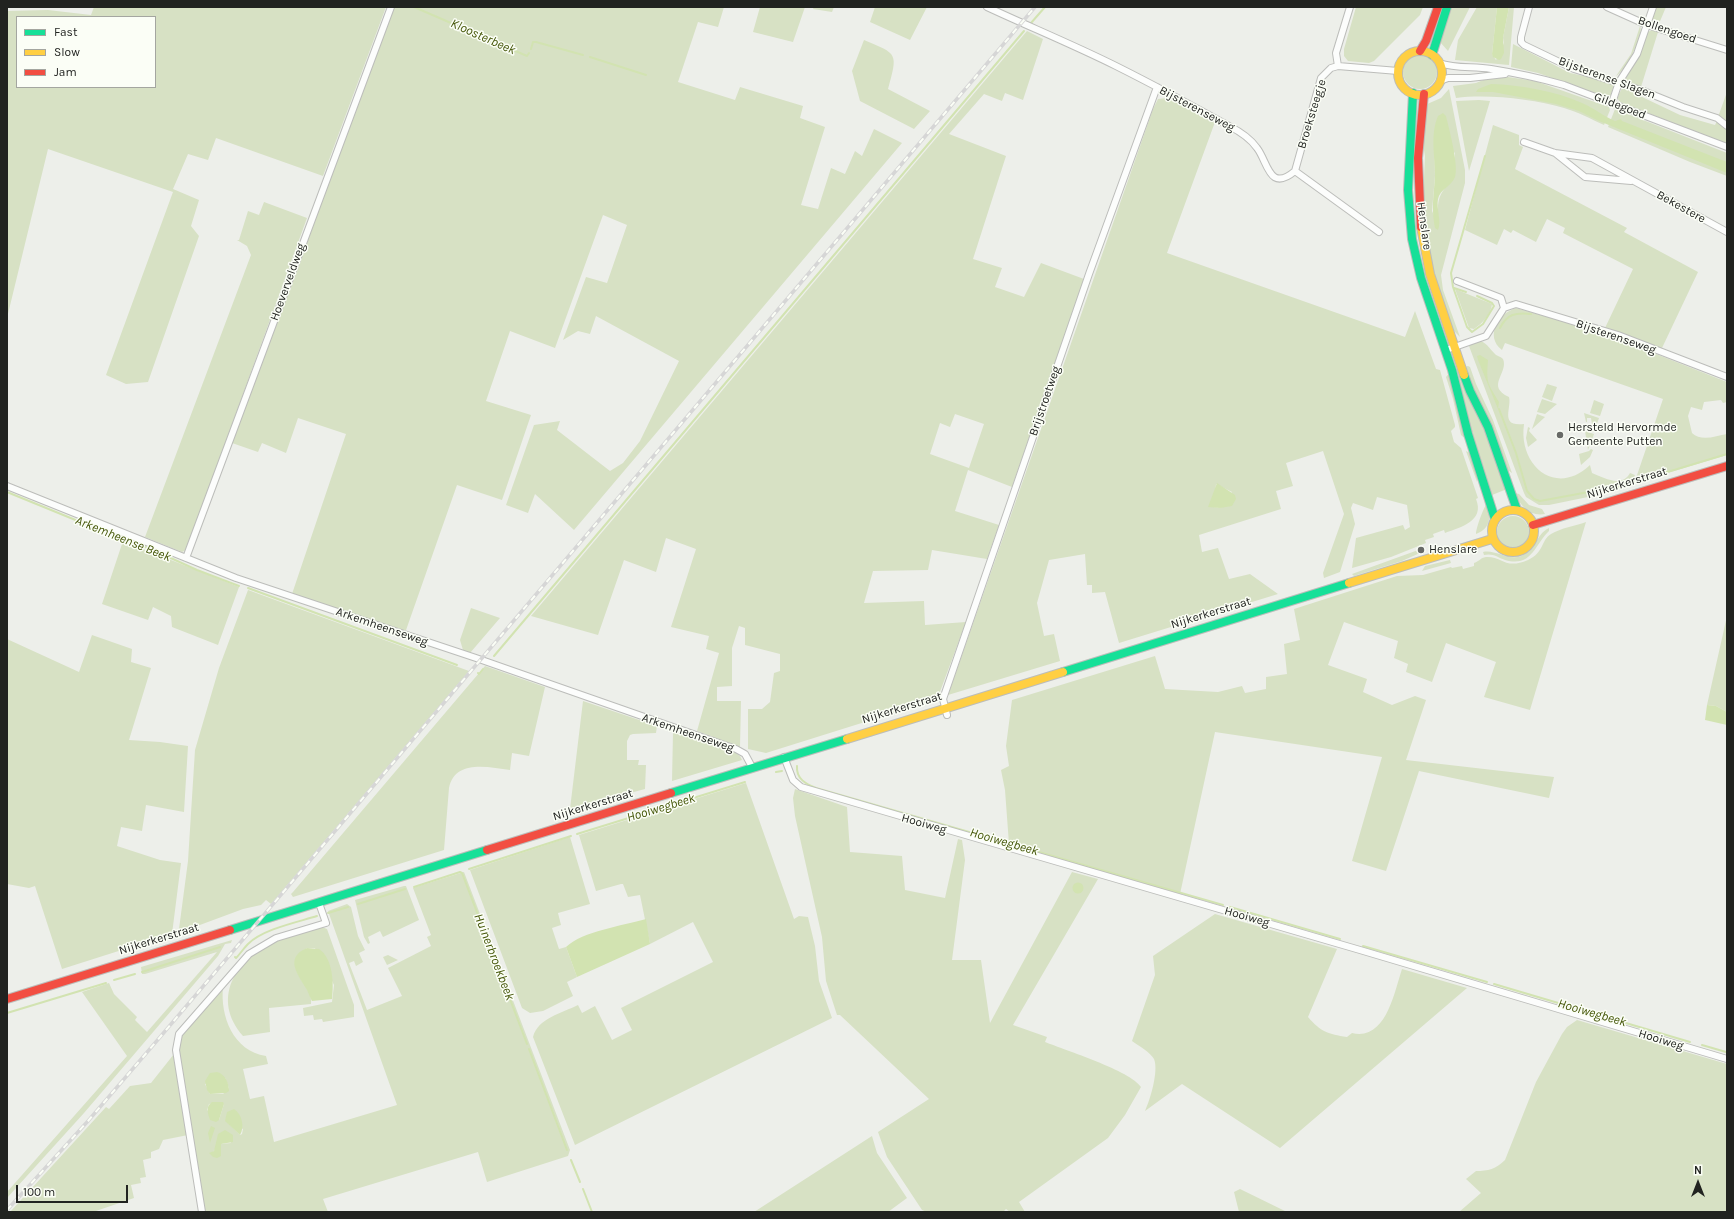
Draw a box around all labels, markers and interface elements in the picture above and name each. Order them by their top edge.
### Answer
street label: Bollengoed [1636,13,1698,47]
legend [16,16,156,88]
water label: Kloosterbeek [448,16,518,58]
text: Fast [54,25,77,39]
text: Slow [54,45,80,59]
street label: Bijsterense Slagen [1557,54,1657,102]
text: Jam [54,65,77,79]
street label: Broeksteegje [1295,77,1329,151]
street label: Bijsterenseweg [1157,83,1237,135]
street label: Gildegoed [1592,90,1648,122]
street label: Bekestere [1654,188,1708,226]
street label: Henslare [1414,201,1434,251]
street label: Hoeverveldweg [267,241,309,323]
street label: Bijsterenseweg [1574,317,1658,357]
street label: Brijstroetweg [1026,364,1064,438]
place label: Hersteld Hervormde Gemeente Putten [1568,421,1677,449]
marker: Hersteld Hervormde Gemeente Putten [1555,430,1565,440]
street label: Nijkerkerstraat [1585,464,1669,502]
water label: Arkemheense Beek [73,513,173,565]
place label: Henslare [1429,543,1477,557]
marker: Henslare [1416,545,1426,555]
street label: Nijkerkerstraat [1169,594,1253,632]
street label: Arkemheenseweg [334,605,430,649]
street label: Nijkerkerstraat [860,689,944,727]
street label: Arkemheenseweg [640,711,736,755]
street label: Nijkerkerstraat [551,786,635,824]
water label: Hooiwegbeek [625,790,697,826]
street label: Hooiweg [900,811,948,837]
water label: Hooiwegbeek [968,825,1040,859]
street label: Hooiweg [1223,904,1271,930]
water label: Huinerbroekbeek [470,911,518,1003]
street label: Nijkerkerstraat [117,920,201,958]
water label: Hooiwegbeek [1556,996,1628,1030]
street label: Hooiweg [1637,1026,1685,1054]
north arrow [1678,1163,1718,1203]
text: N [1694,1164,1702,1177]
scale bar [18,1177,130,1203]
text: 100 m [23,1185,55,1199]

